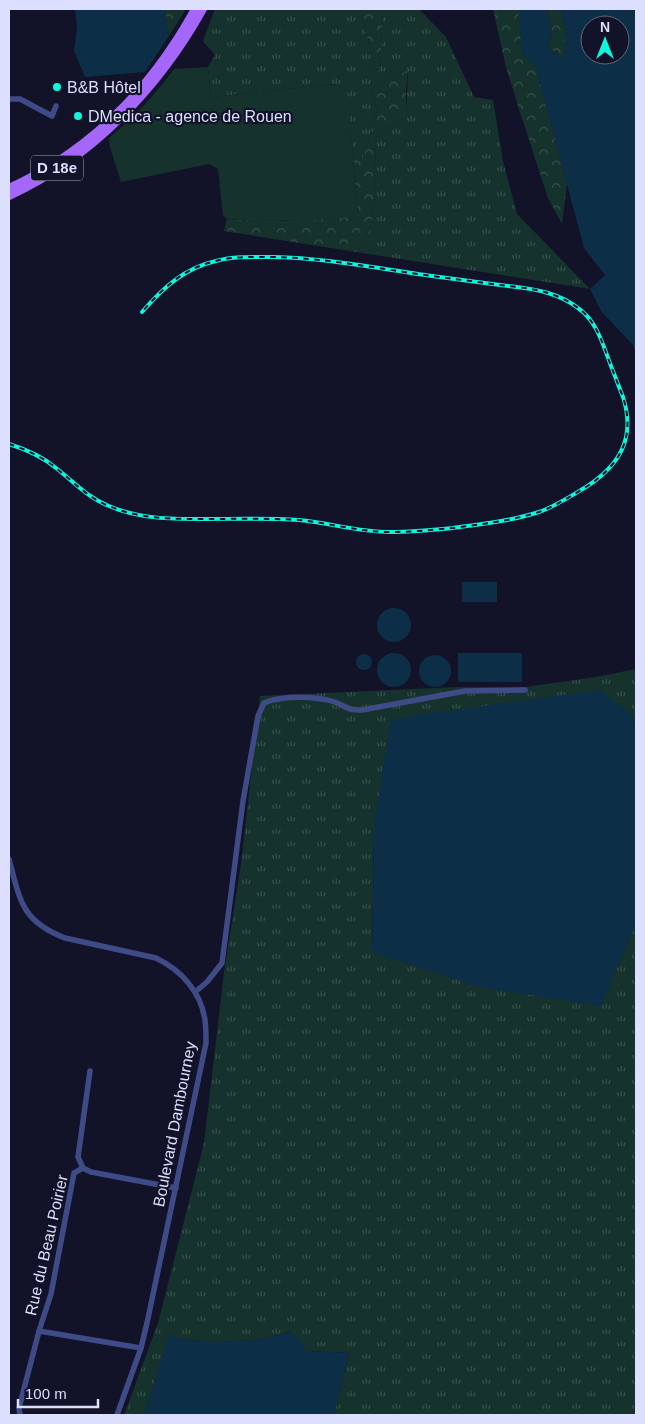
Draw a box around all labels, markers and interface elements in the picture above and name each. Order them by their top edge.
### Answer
north arrow [580,15,630,65]
text: N [600,19,610,35]
place label: B&B Hôtel [67,79,141,96]
marker: B&B Hôtel [51,81,63,93]
place label: DMedica - agence de Rouen [88,108,292,125]
marker: DMedica - agence de Rouen [72,110,84,122]
road number: D 18e [31,156,83,180]
street label: Boulevard Dambourney [150,1040,199,1208]
street label: Rue du Beau Poirier [22,1172,71,1317]
scale bar [18,1376,98,1408]
text: 100 m [25,1385,67,1402]

